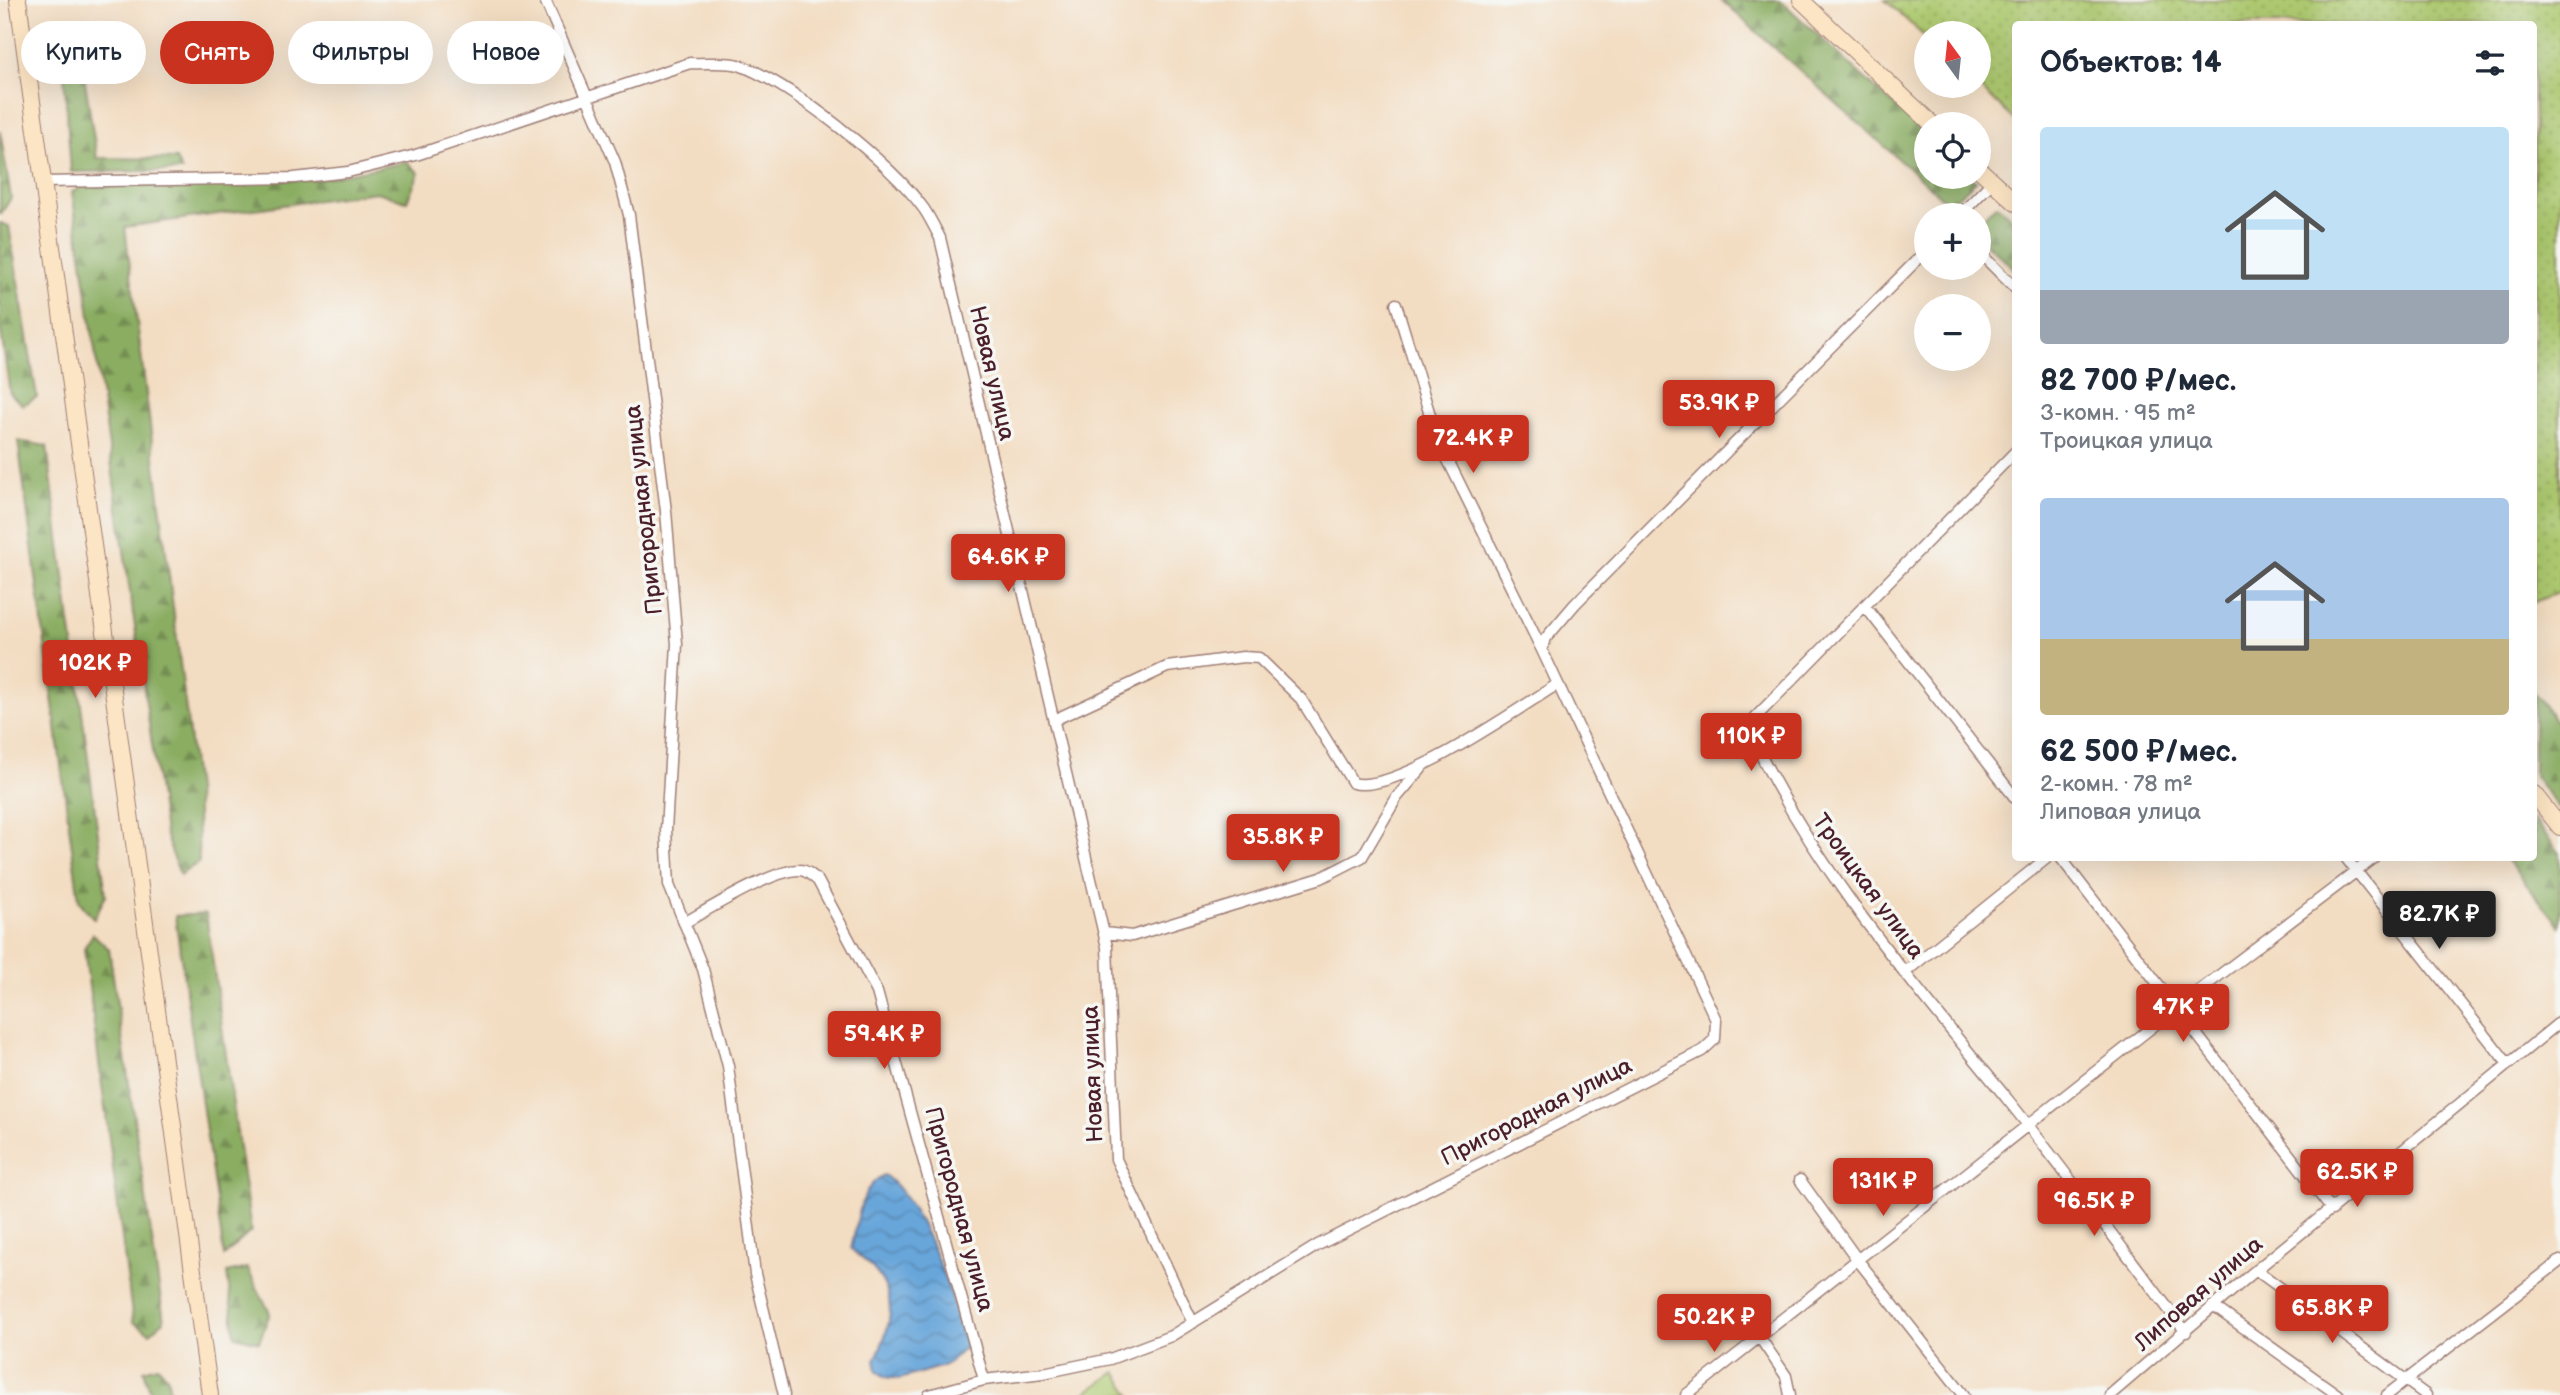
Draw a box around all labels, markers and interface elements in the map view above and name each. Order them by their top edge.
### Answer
chip: Купить [21,21,146,84]
chip: Снять [160,21,274,84]
chip: Фильтры [288,21,433,84]
chip: Новое [447,21,564,84]
north arrow [1914,21,1992,98]
map controls [1914,21,1991,371]
icon: filters [2471,44,2509,82]
text: Объектов: 14 [2040,45,2222,81]
button: locate [1914,112,1991,189]
icon: home [2212,172,2338,298]
button: + [1914,203,1991,280]
button: − [1914,294,1991,371]
street label: Новая улица [963,303,1021,444]
text: 82 700 ₽/мес. [2040,363,2236,399]
pin: 53.9K ₽ [1654,380,1784,440]
text: 53.9K ₽ [1679,389,1759,417]
text: 3-комн. · 95 m² [2040,399,2196,427]
street label: Пригородная улица [619,403,669,616]
pin: 72.4K ₽ [1408,416,1538,475]
text: 72.4K ₽ [1433,424,1513,452]
text: Троицкая улица [2040,427,2213,455]
pin: 64.6K ₽ [943,534,1073,594]
text: 64.6K ₽ [967,543,1049,571]
icon: home [2212,543,2338,669]
pin: 102K ₽ [38,640,152,700]
text: 102K ₽ [58,649,132,677]
pin: 110K ₽ [1694,714,1808,773]
text: 110K ₽ [1717,722,1785,750]
text: 62 500 ₽/мес. [2040,734,2237,770]
text: 2-комн. · 78 m² [2040,770,2193,798]
text: Липовая улица [2040,798,2201,826]
street label: Троицкая улица [1806,808,1931,965]
pin: 35.8K ₽ [1218,814,1348,874]
text: 35.8K ₽ [1243,823,1323,851]
pin: 82.7K ₽ [2374,892,2504,951]
text: 82.7K ₽ [2399,900,2479,928]
pin: 47K ₽ [2134,984,2232,1044]
text: 47K ₽ [2152,993,2214,1021]
street label: Новая улица [1077,1004,1109,1143]
pin: 59.4K ₽ [819,1012,949,1071]
text: 59.4K ₽ [844,1020,924,1048]
street label: Пригородная улица [1436,1051,1637,1172]
street label: Пригородная улица [918,1104,1000,1315]
pin: 62.5K ₽ [2292,1150,2422,1209]
pin: 131K ₽ [1826,1158,1940,1218]
text: 62.5K ₽ [2316,1158,2398,1186]
text: 131K ₽ [1849,1167,1917,1195]
pin: 96.5K ₽ [2029,1178,2159,1238]
text: 96.5K ₽ [2054,1187,2134,1215]
street label: Липовая улица [2128,1230,2269,1358]
pin: 65.8K ₽ [2267,1286,2397,1345]
pin: 50.2K ₽ [1649,1294,1779,1354]
text: 65.8K ₽ [2291,1294,2373,1322]
text: 50.2K ₽ [1673,1303,1755,1331]

